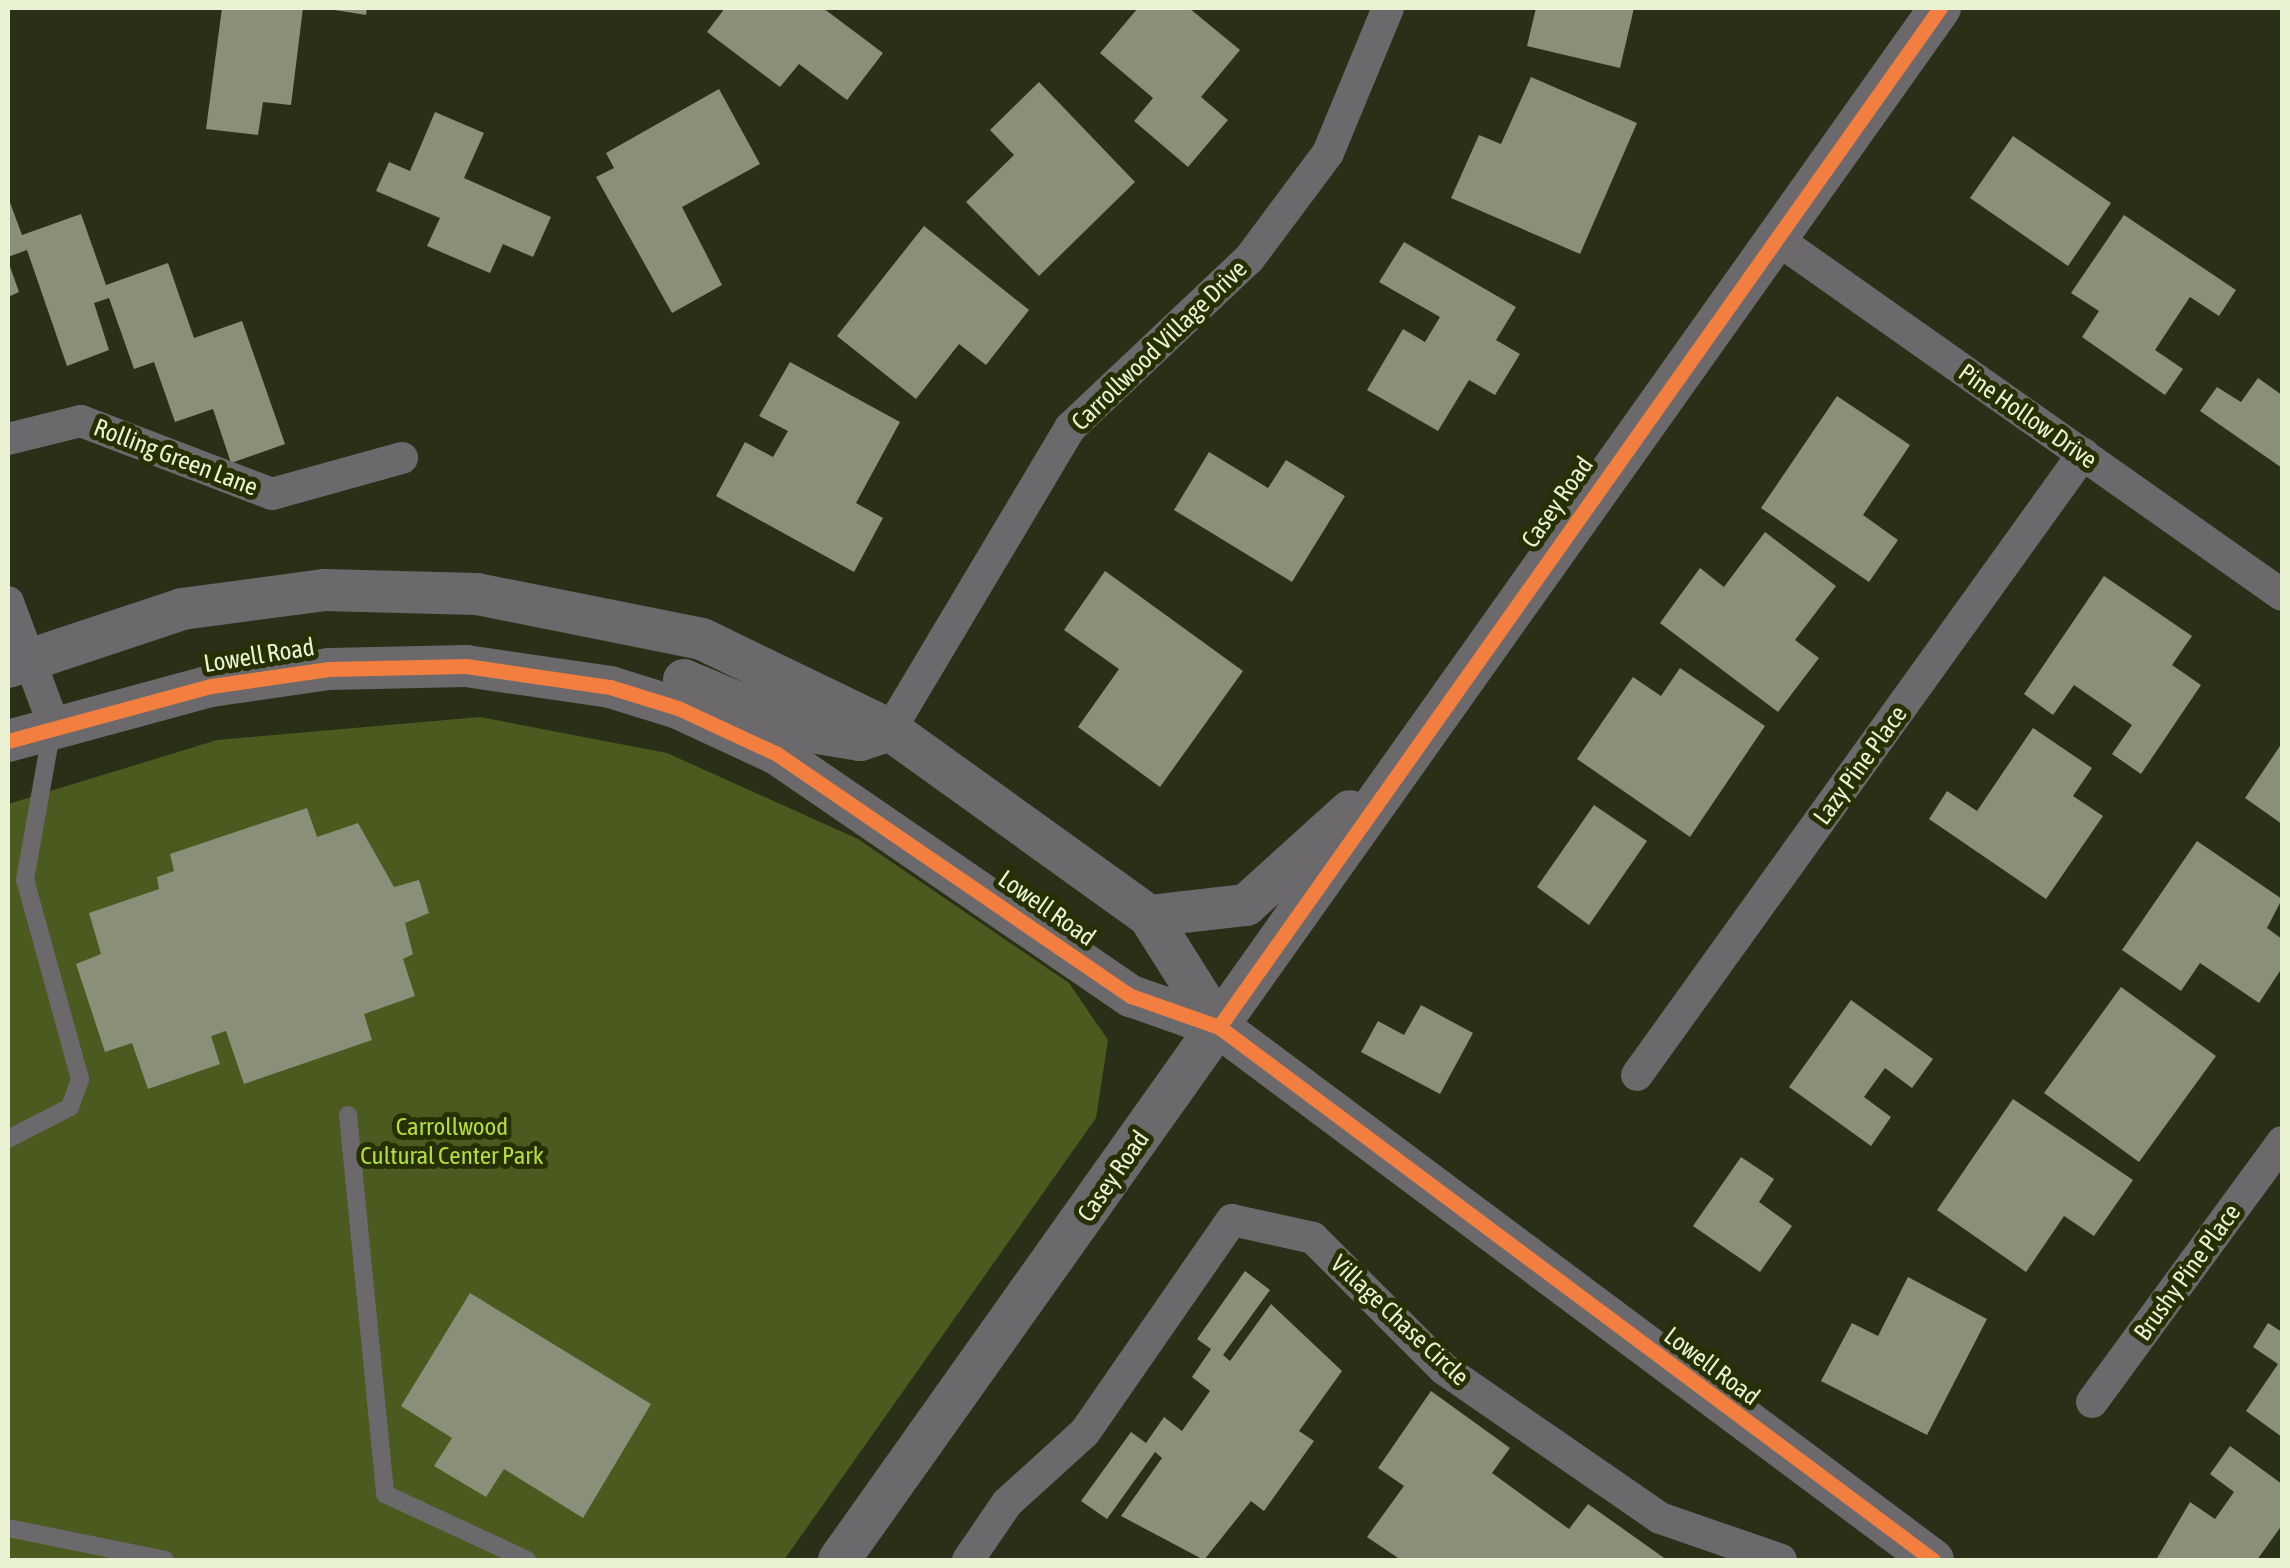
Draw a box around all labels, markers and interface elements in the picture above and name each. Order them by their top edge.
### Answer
street label: Carrollwood Village Drive [1065,254,1253,436]
street label: Pine Hollow Drive [1953,357,2103,475]
street label: Rolling Green Lane [90,412,262,502]
street label: Casey Road [1515,451,1599,553]
street label: Lowell Road [202,631,316,679]
street label: Lazy Pine Place [1807,700,1913,830]
street label: Lowell Road [993,864,1101,952]
park label: Carrollwood Cultural Center Park [360,1112,544,1171]
street label: Casey Road [1071,1125,1155,1227]
street label: Brushy Pine Place [2127,1198,2247,1346]
street label: Village Chase Circle [1325,1248,1475,1392]
street label: Lowell Road [1658,1320,1766,1412]

